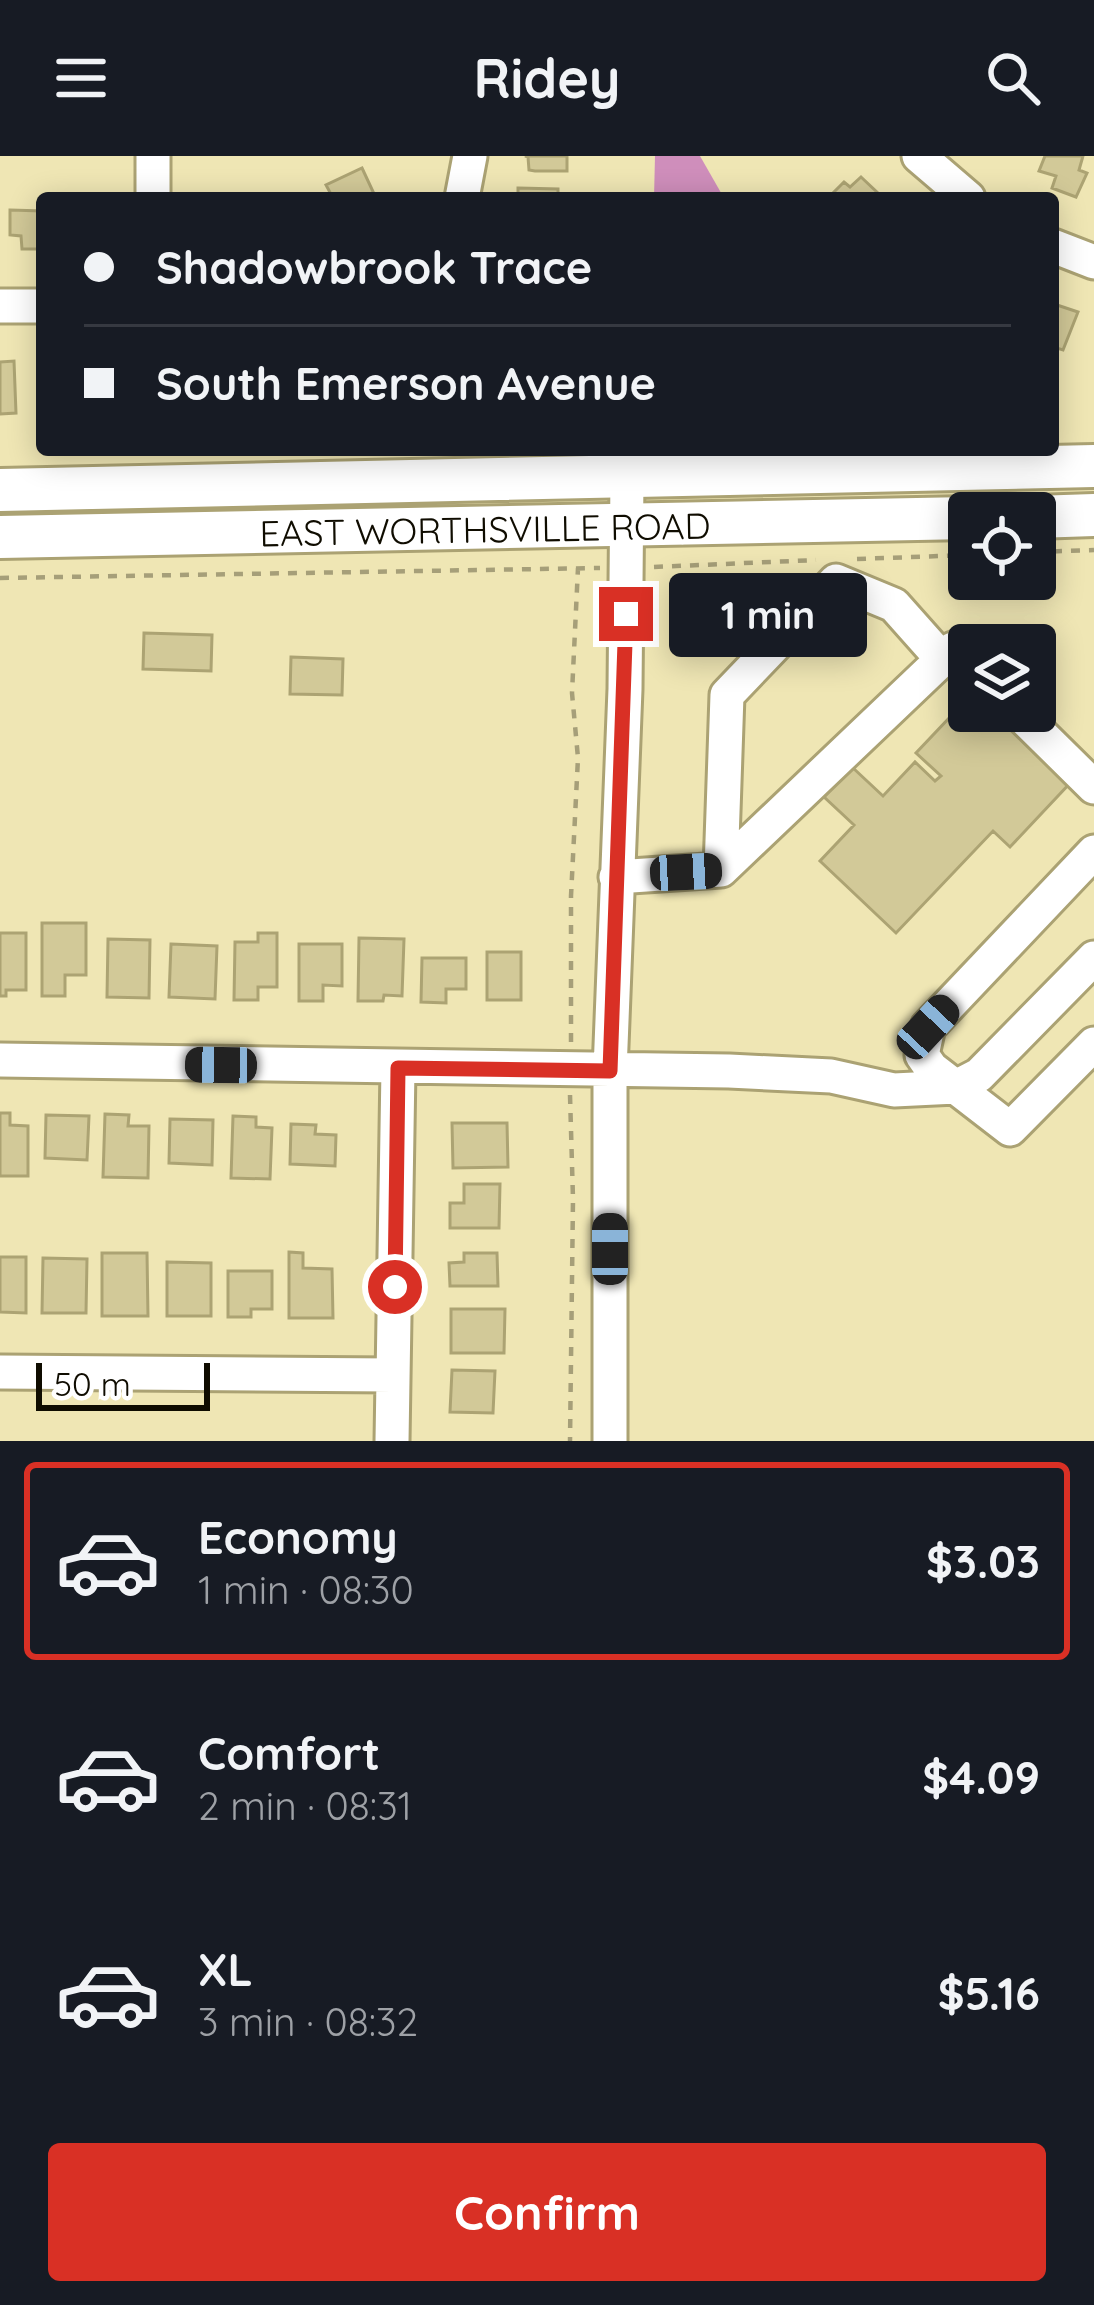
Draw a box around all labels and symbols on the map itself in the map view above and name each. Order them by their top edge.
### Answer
street label: EAST WORTHSVILLE ROAD [259,503,711,555]
callout: 1 min [668,572,866,656]
route end [599,587,653,641]
car [649,852,723,892]
car [890,988,966,1066]
car [185,1046,257,1084]
car [592,1213,628,1285]
route start [368,1260,422,1314]
scale bar [36,1357,210,1410]

